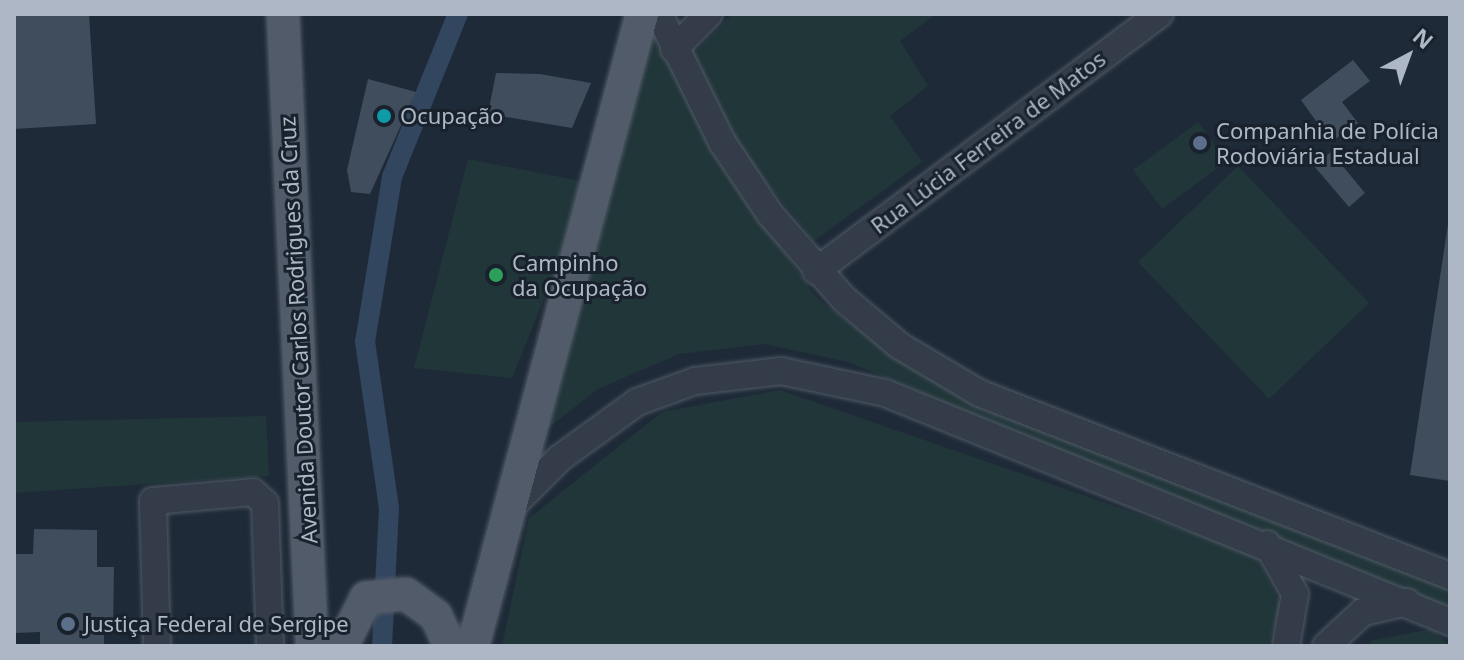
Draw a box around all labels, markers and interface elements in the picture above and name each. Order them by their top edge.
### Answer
north arrow [1368,16,1448,96]
text: N [1407,21,1440,55]
street label: Rua Lúcia Ferreira de Matos [866,45,1110,239]
place label: Ocupação [400,103,503,129]
marker: Ocupação [375,107,393,125]
street label: Avenida Doutor Carlos Rodrigues da Cruz [274,116,322,544]
place label: Companhia de Polícia Rodoviária Estadual [1216,117,1439,168]
marker: Companhia de Polícia Rodoviária Estadual [1191,134,1209,152]
place label: Campinho da Ocupação [512,249,647,300]
marker: Campinho da Ocupação [487,266,505,284]
place label: Justiça Federal de Sergipe [84,611,349,637]
marker: Justiça Federal de Sergipe [59,615,77,633]

